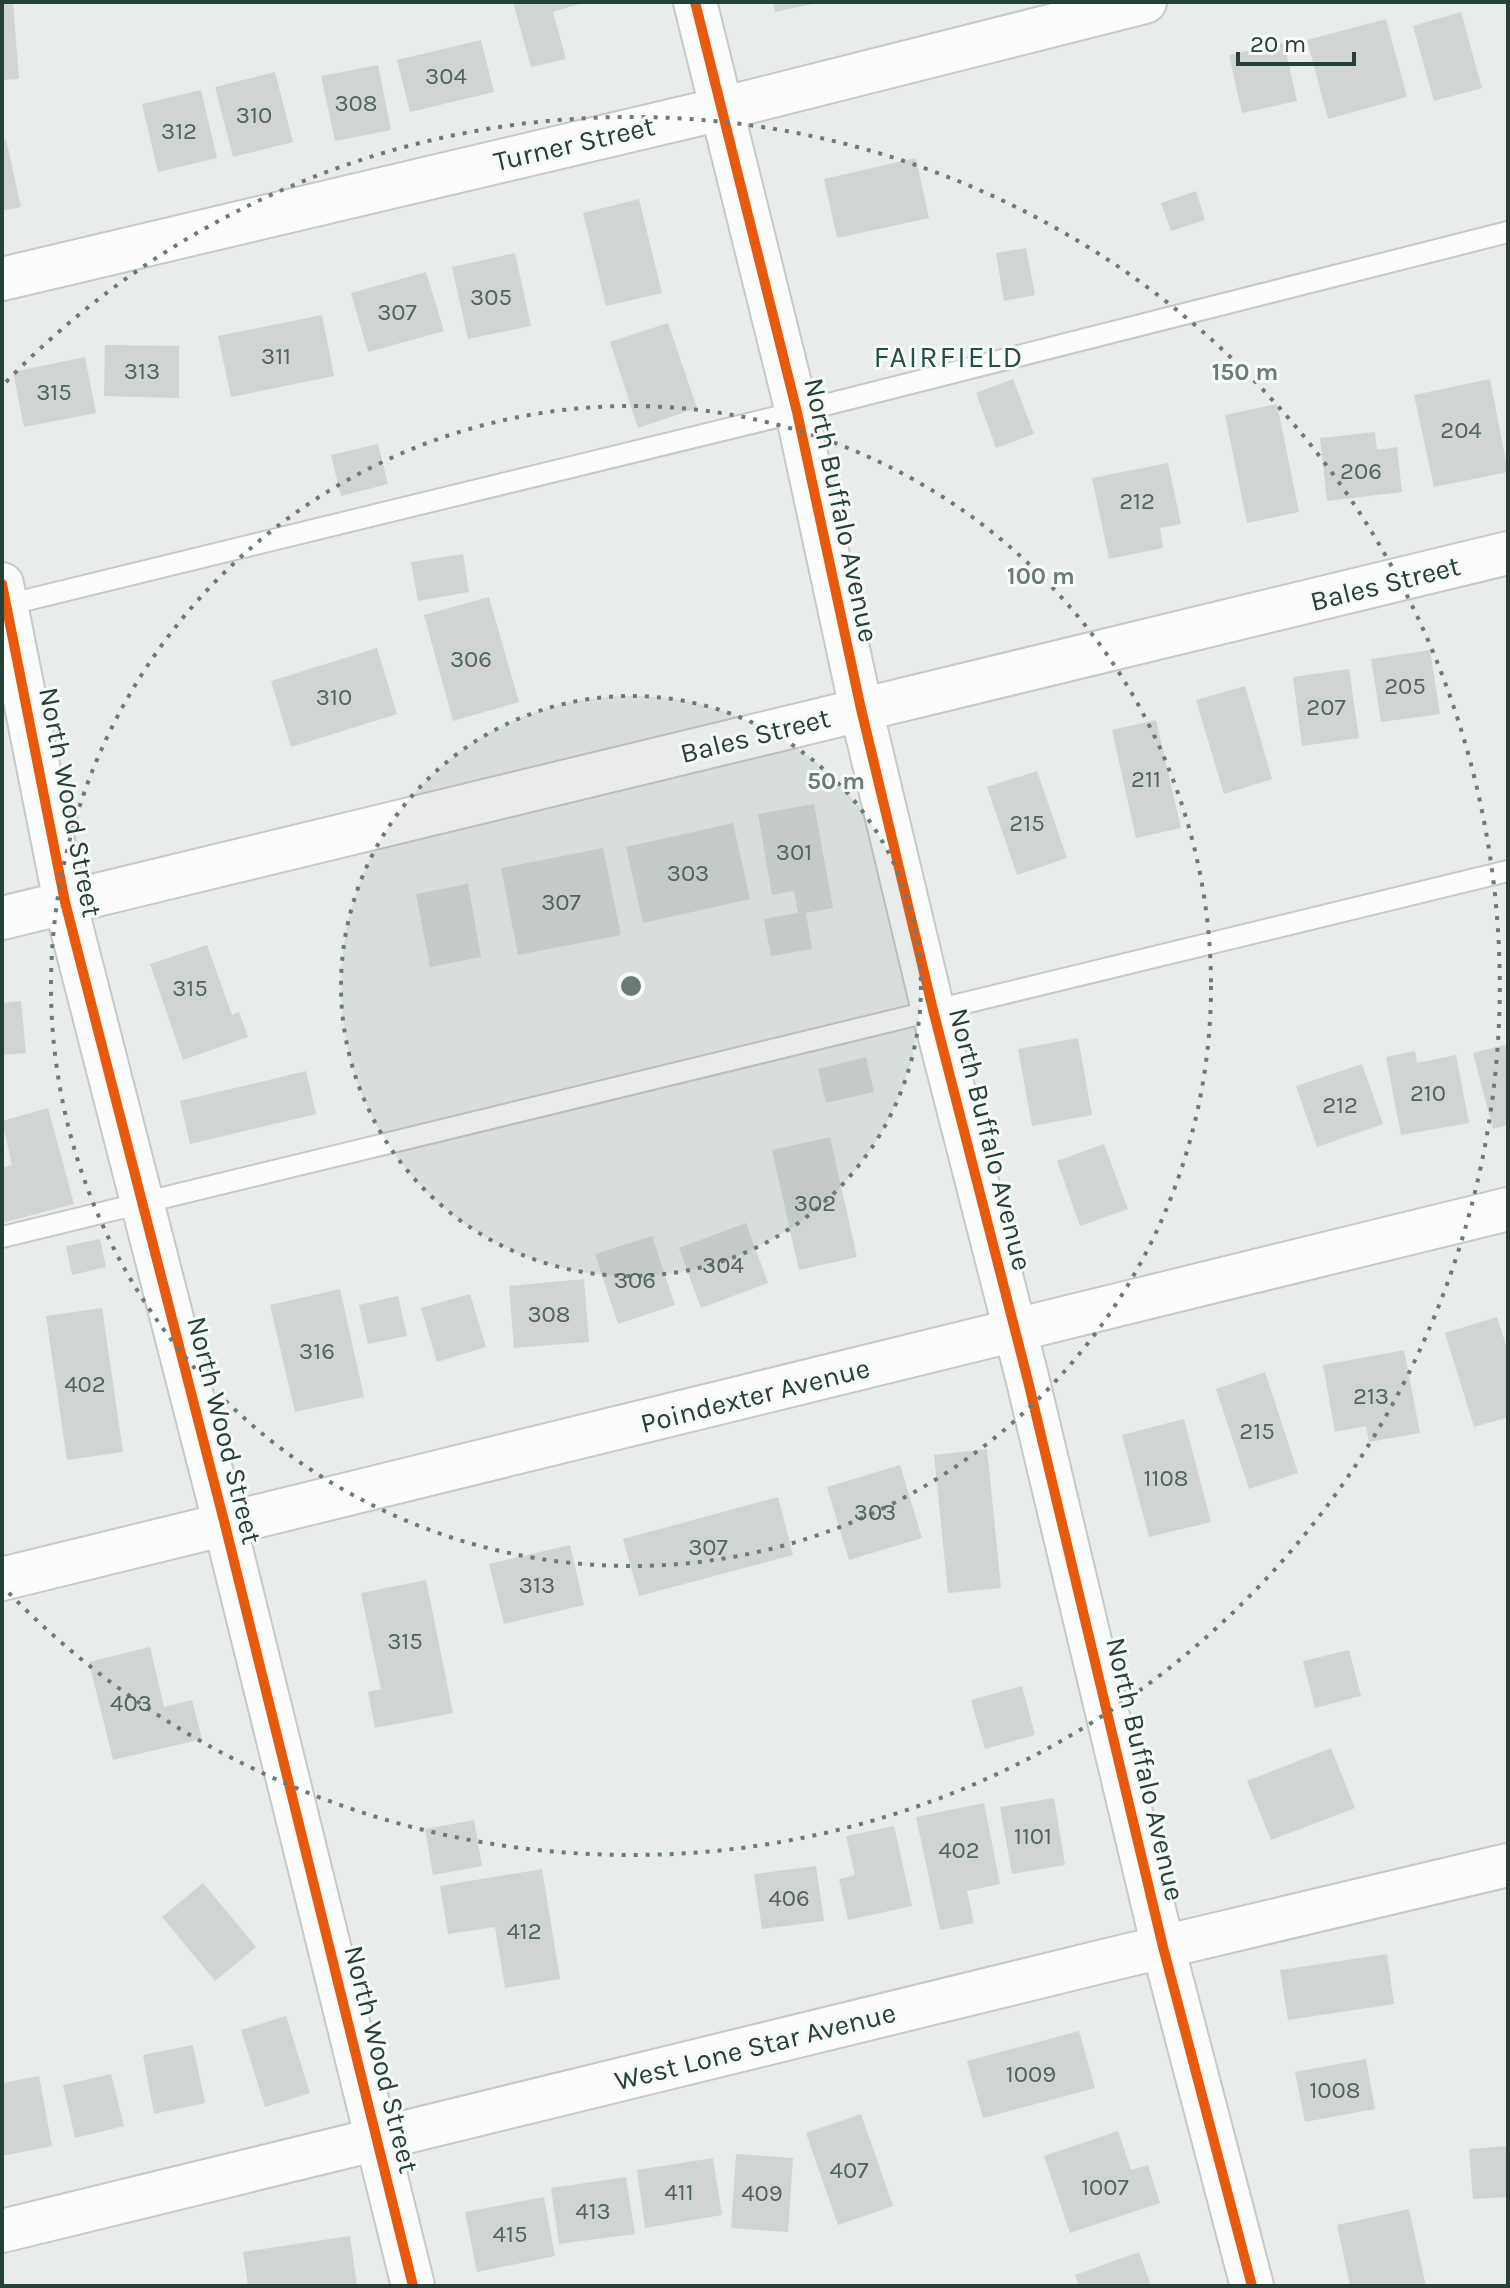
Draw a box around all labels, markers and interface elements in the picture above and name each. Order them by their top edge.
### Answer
scale bar [1238,16,1354,66]
text: 20 m [1250,30,1306,58]
house number: 304 [425,62,467,90]
house number: 308 [334,89,378,117]
house number: 310 [236,101,272,129]
street label: Turner Street [490,109,658,178]
house number: 312 [161,117,197,145]
house number: 305 [470,283,512,311]
house number: 307 [377,298,417,326]
district label: FAIRFIELD [874,339,1024,375]
house number: 311 [261,342,291,370]
house number: 313 [124,357,160,385]
text: 150 m [1212,358,1278,386]
street label: North Buffalo Avenue [797,375,886,645]
house number: 315 [36,378,72,406]
house number: 204 [1440,416,1482,444]
house number: 206 [1340,457,1382,485]
house number: 212 [1119,487,1155,515]
street label: Bales Street [1307,549,1463,618]
text: 100 m [1007,562,1075,590]
house number: 306 [450,645,492,673]
house number: 205 [1384,672,1426,700]
house number: 310 [316,683,352,711]
street label: North Wood Street [32,684,109,920]
house number: 207 [1306,693,1346,721]
street label: Bales Street [677,701,833,770]
house number: 211 [1131,765,1161,793]
text: 50 m [807,767,865,795]
house number: 215 [1009,809,1045,837]
house number: 301 [776,838,812,866]
house number: 303 [667,859,709,887]
house number: 307 [541,888,581,916]
centre of rings [617,972,645,1000]
house number: 315 [172,974,208,1002]
street label: North Buffalo Avenue [942,1004,1039,1274]
house number: 210 [1410,1079,1446,1107]
house number: 212 [1322,1091,1358,1119]
house number: 302 [794,1189,836,1217]
house number: 304 [702,1251,744,1279]
house number: 306 [614,1266,656,1294]
house number: 308 [527,1300,571,1328]
street label: North Wood Street [180,1313,269,1547]
house number: 316 [299,1337,335,1365]
street label: Poindexter Avenue [637,1351,873,1440]
house number: 402 [64,1370,106,1398]
house number: 213 [1353,1382,1389,1410]
house number: 215 [1239,1417,1275,1445]
house number: 1108 [1144,1464,1188,1492]
house number: 303 [854,1498,896,1526]
house number: 307 [688,1533,728,1561]
house number: 313 [519,1571,555,1599]
house number: 315 [387,1627,423,1655]
street label: North Buffalo Avenue [1099,1634,1192,1904]
house number: 403 [110,1689,152,1717]
house number: 1101 [1014,1822,1052,1850]
house number: 402 [938,1836,980,1864]
house number: 406 [768,1884,810,1912]
house number: 412 [506,1917,542,1945]
street label: North Wood Street [337,1942,426,2176]
street label: West Lone Star Avenue [611,1996,899,2097]
house number: 1009 [1006,2060,1056,2088]
house number: 1008 [1309,2076,1361,2104]
house number: 407 [830,2156,868,2184]
house number: 1007 [1081,2173,1129,2201]
house number: 411 [664,2178,694,2206]
house number: 409 [741,2179,783,2207]
house number: 413 [575,2197,611,2225]
house number: 415 [493,2220,527,2248]

